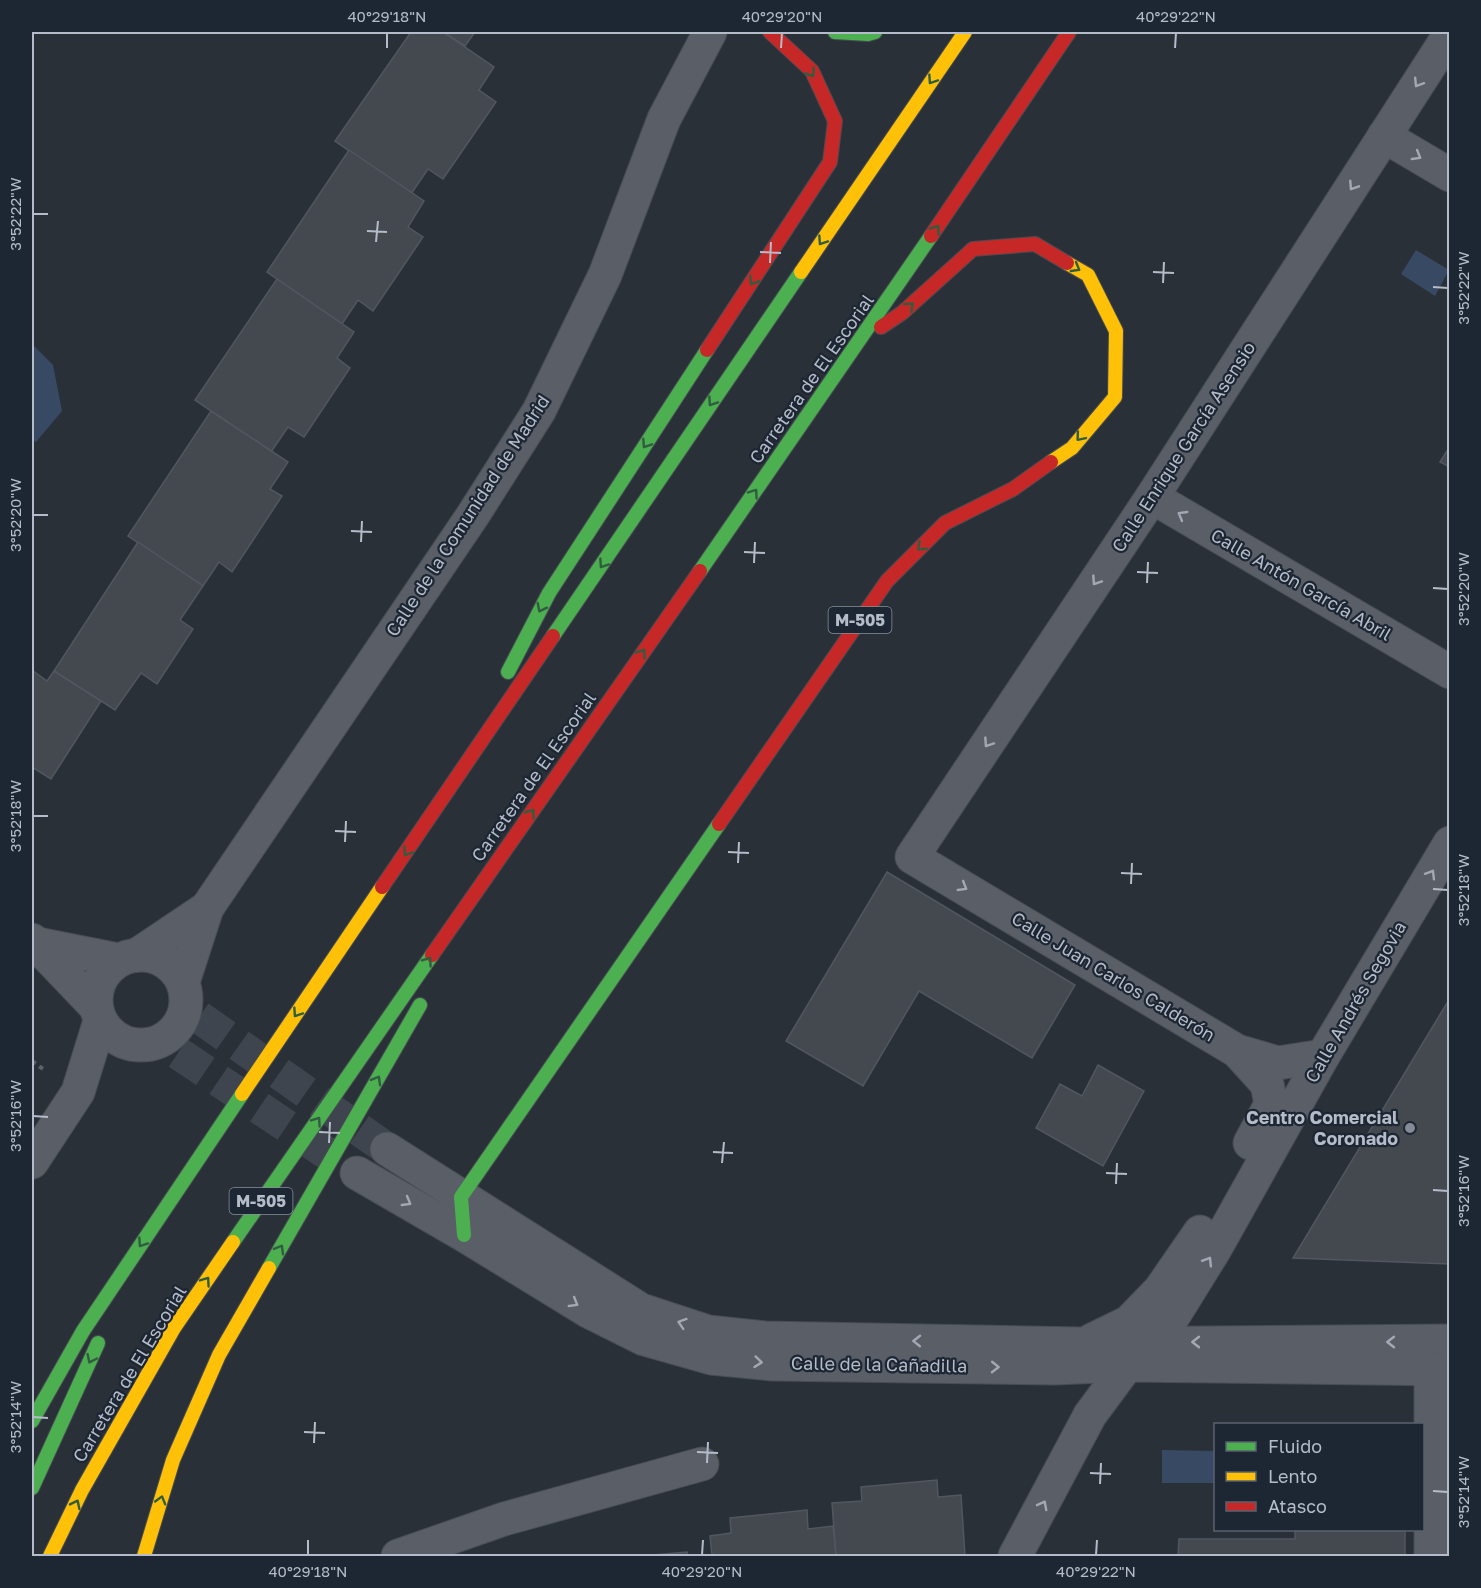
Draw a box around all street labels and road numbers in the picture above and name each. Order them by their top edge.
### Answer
street label: Carretera de El Escorial [744,289,878,467]
street label: Calle Enrique García Asensio [1107,337,1260,556]
street label: Calle de la Comunidad de Madrid [381,391,554,640]
street label: Calle Antón García Abril [1207,523,1396,645]
road number: M-505 [828,607,892,633]
street label: Carretera de El Escorial [466,687,600,865]
street label: Calle Juan Carlos Calderón [1008,907,1219,1046]
street label: Calle Andrés Segovia [1300,917,1410,1086]
road number: M-505 [230,1188,292,1214]
street label: Carretera de El Escorial [68,1281,191,1466]
street label: Calle de la Cañadilla [791,1351,967,1377]

